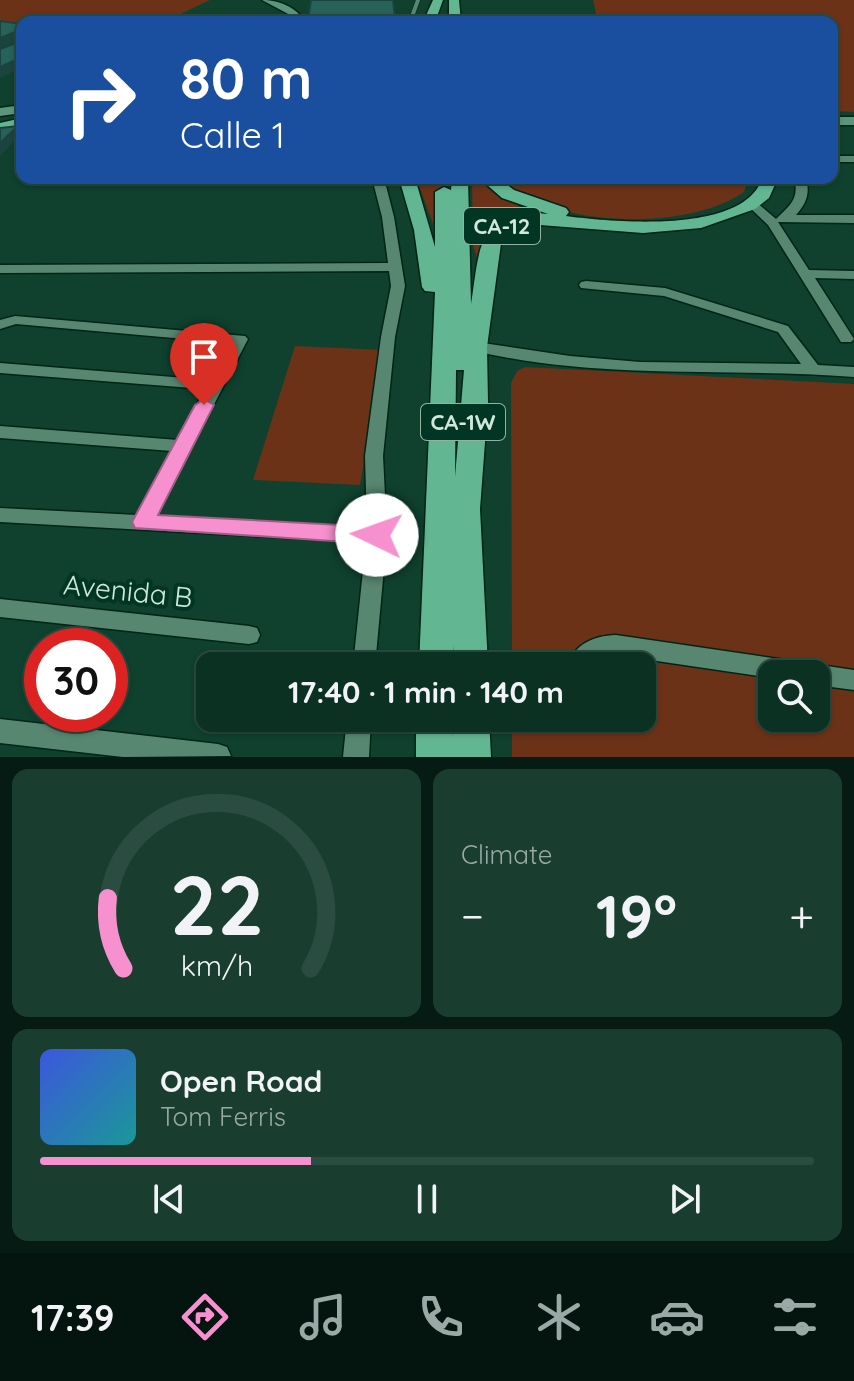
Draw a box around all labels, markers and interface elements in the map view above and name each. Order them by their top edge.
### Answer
text: 80 m [180,43,312,113]
icon: right [48,48,152,152]
text: Calle 1 [180,112,285,157]
road number: CA-12 [464,208,540,244]
pin [170,323,238,405]
icon: arrive [182,335,226,379]
road number: CA-1W [421,404,505,440]
position arrow [335,493,419,577]
street label: Avenida B [62,566,194,615]
speed limit sign: 30 [24,628,128,732]
map controls [758,660,830,732]
button: search [758,660,830,732]
text: 17:40 · 1 min · 140 m [288,673,564,711]
text: Climate [461,838,552,871]
text: 22 [169,852,264,956]
text: 19° [596,878,677,953]
text: − [461,888,484,943]
text: + [789,888,814,943]
text: km/h [180,947,253,983]
text: Open Road [160,1062,322,1100]
text: Tom Ferris [160,1100,286,1133]
icon: previous [147,1177,191,1221]
icon: pause [405,1177,449,1221]
icon: next [663,1177,707,1221]
icon: directions [177,1289,233,1345]
icon: music [295,1289,351,1345]
icon: phone [413,1289,469,1345]
icon: climate [531,1289,587,1345]
icon: car [649,1289,705,1345]
icon: filters [767,1289,823,1345]
text: 17:39 [31,1295,114,1340]

